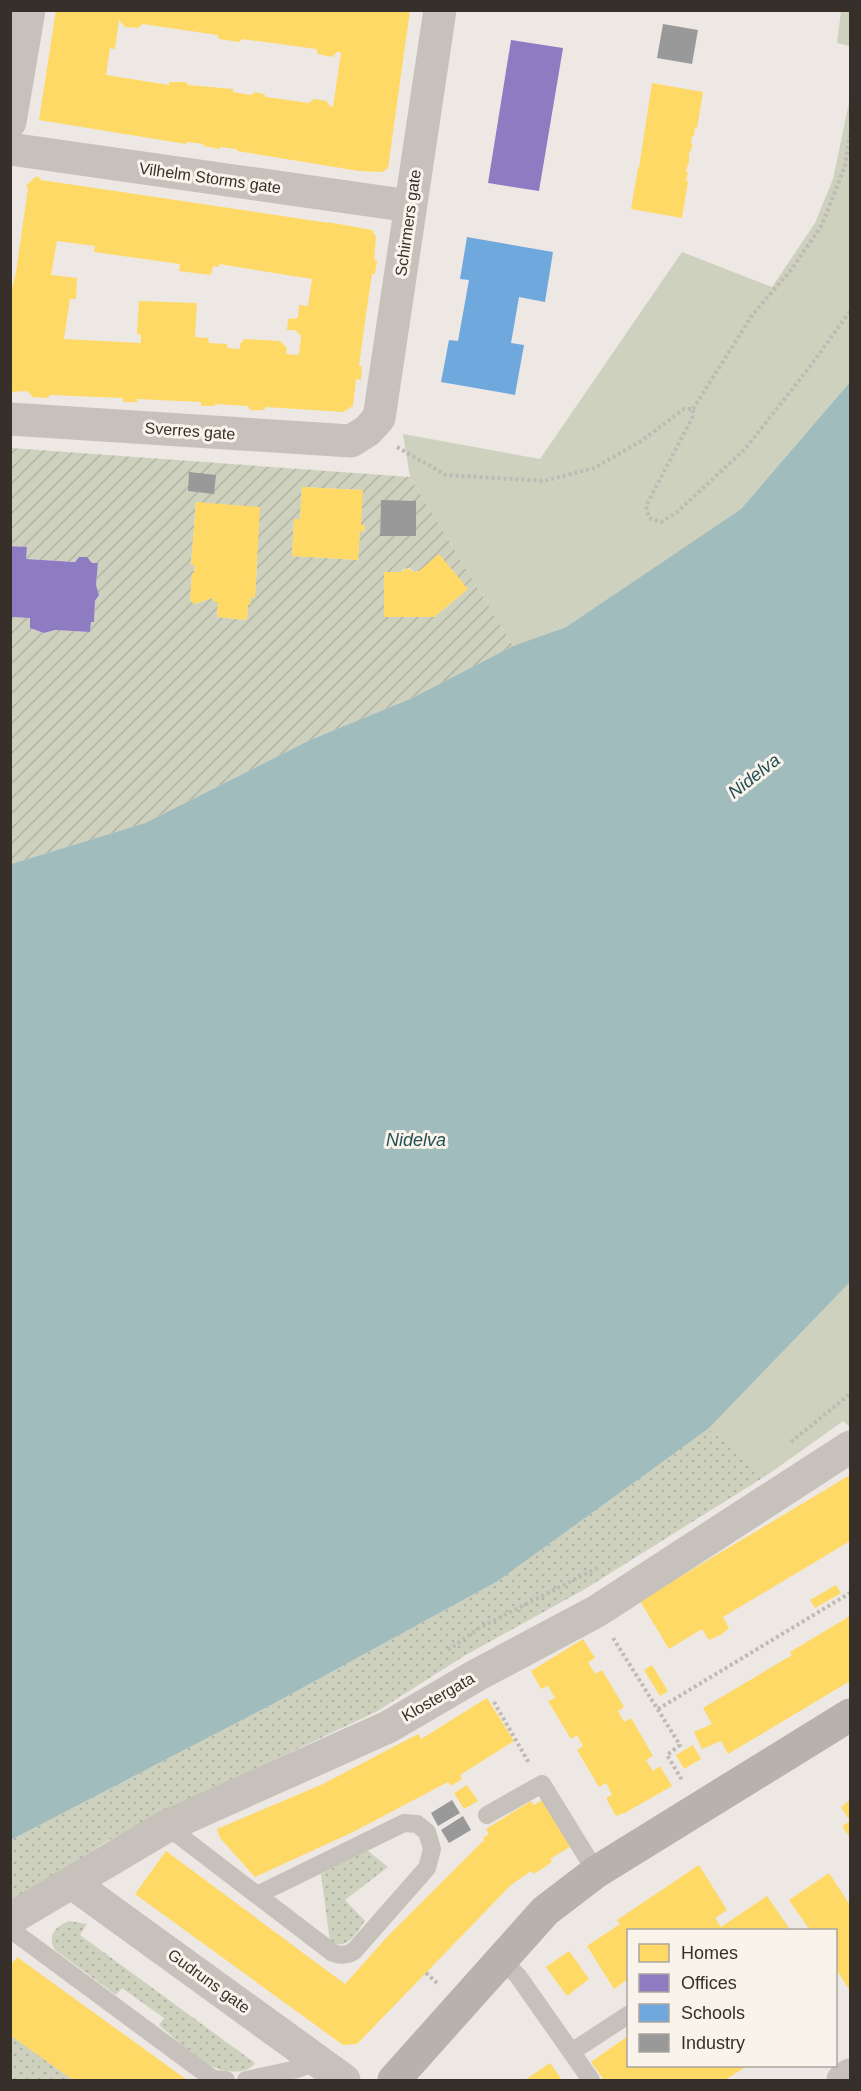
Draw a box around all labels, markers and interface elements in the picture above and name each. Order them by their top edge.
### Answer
street label: Vilhelm Storms gate [138,160,282,196]
street label: Schirmers gate [392,168,424,277]
street label: Sverres gate [144,419,236,443]
water label: Nidelva [724,750,784,802]
water label: Nidelva [386,1130,446,1150]
street label: Klostergata [399,1669,477,1725]
legend [627,1929,837,2067]
text: Homes [681,1943,738,1963]
street label: Gudruns gate [165,1946,253,2016]
text: Offices [681,1973,737,1993]
text: Schools [681,2003,745,2023]
text: Industry [681,2033,745,2053]

